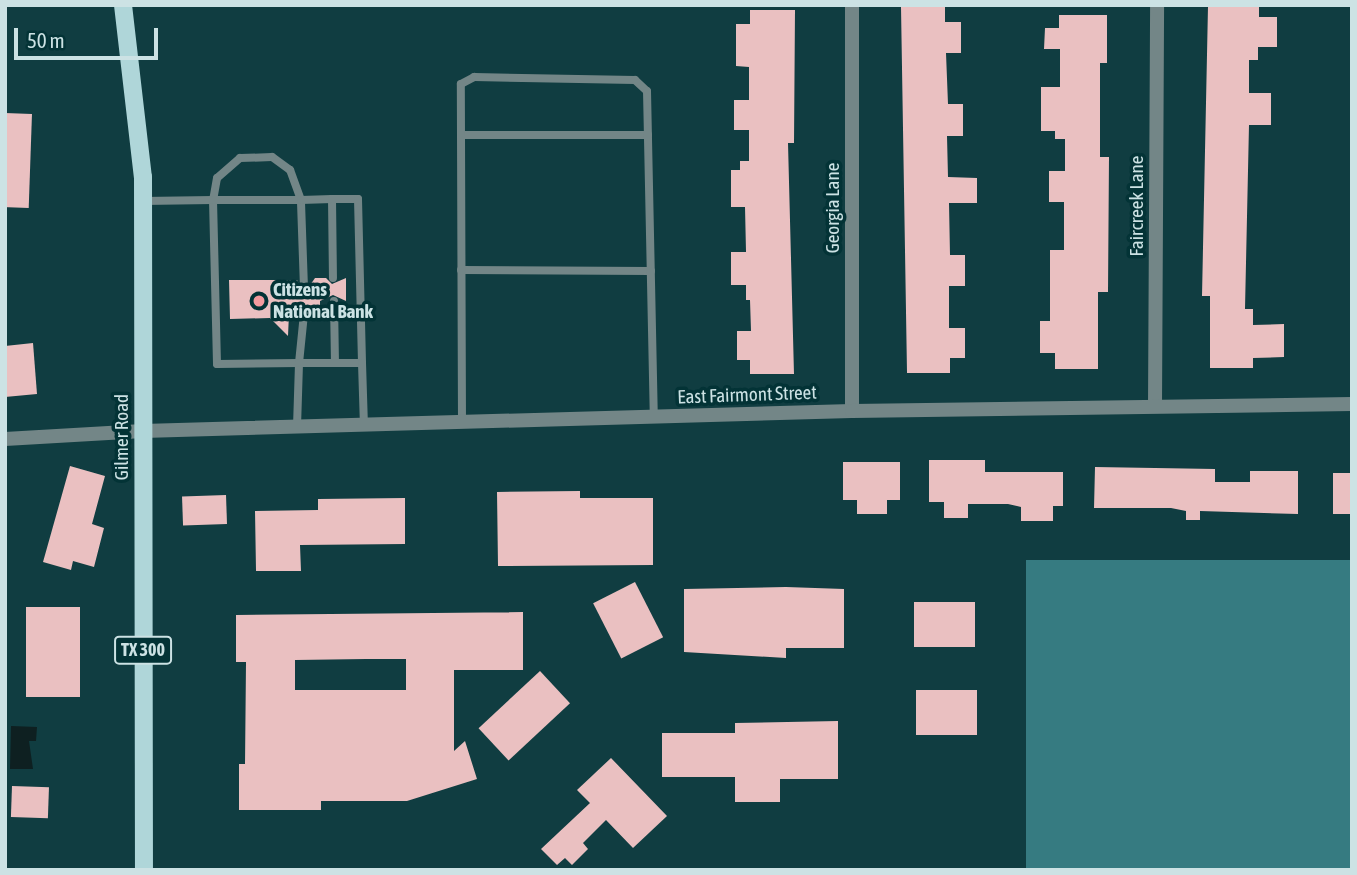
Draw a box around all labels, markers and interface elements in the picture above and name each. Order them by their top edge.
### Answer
scale bar [18,14,161,58]
text: 50 m [27,28,65,52]
street label: Faircreek Lane [1126,156,1148,256]
street label: Georgia Lane [822,163,844,253]
place label: Citizens National Bank [273,279,373,323]
marker: Citizens National Bank [251,293,267,309]
street label: East Fairmont Street [677,381,817,409]
street label: Gilmer Road [111,394,133,480]
road number: TX 300 [113,636,173,664]

